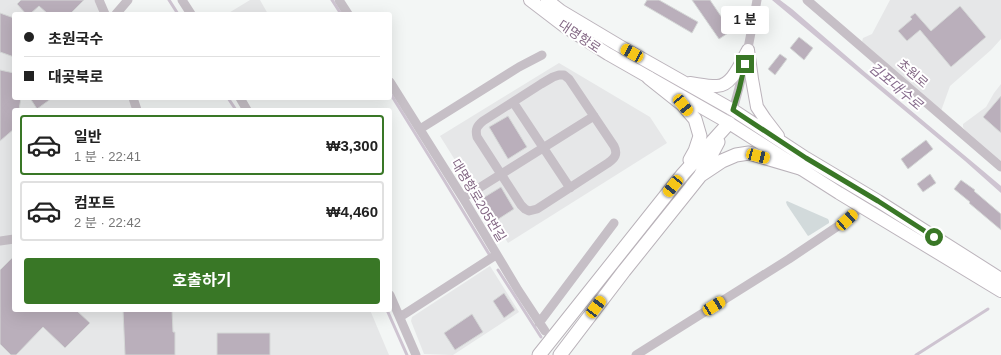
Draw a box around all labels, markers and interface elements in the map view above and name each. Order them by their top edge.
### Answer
callout: 1 분 [721,6,769,34]
text: 1 분 [734,12,756,27]
street label: 대명항로 [556,17,604,56]
text: 초원국수 [48,30,103,47]
car [619,42,645,64]
route end [736,55,754,73]
street label: 초원로 [894,56,931,91]
water label: 김포대수로 [866,59,927,114]
text: 대곶북로 [48,68,103,85]
car [671,92,695,118]
icon: car [26,127,62,163]
text: 일반 [74,128,102,145]
text: ₩3,300 [326,137,378,154]
car [745,147,771,165]
text: 1 분 · 22:41 [74,149,141,164]
street label: 대명항로205번길 [448,156,509,244]
car [661,173,685,199]
icon: car [26,193,62,229]
text: 컴포트 [74,194,115,211]
text: ₩4,460 [326,203,378,220]
car [834,208,860,232]
text: 2 분 · 22:42 [74,215,141,230]
route start [925,228,943,246]
button: 호출하기 [24,258,380,304]
car [584,294,608,320]
car [701,295,727,317]

